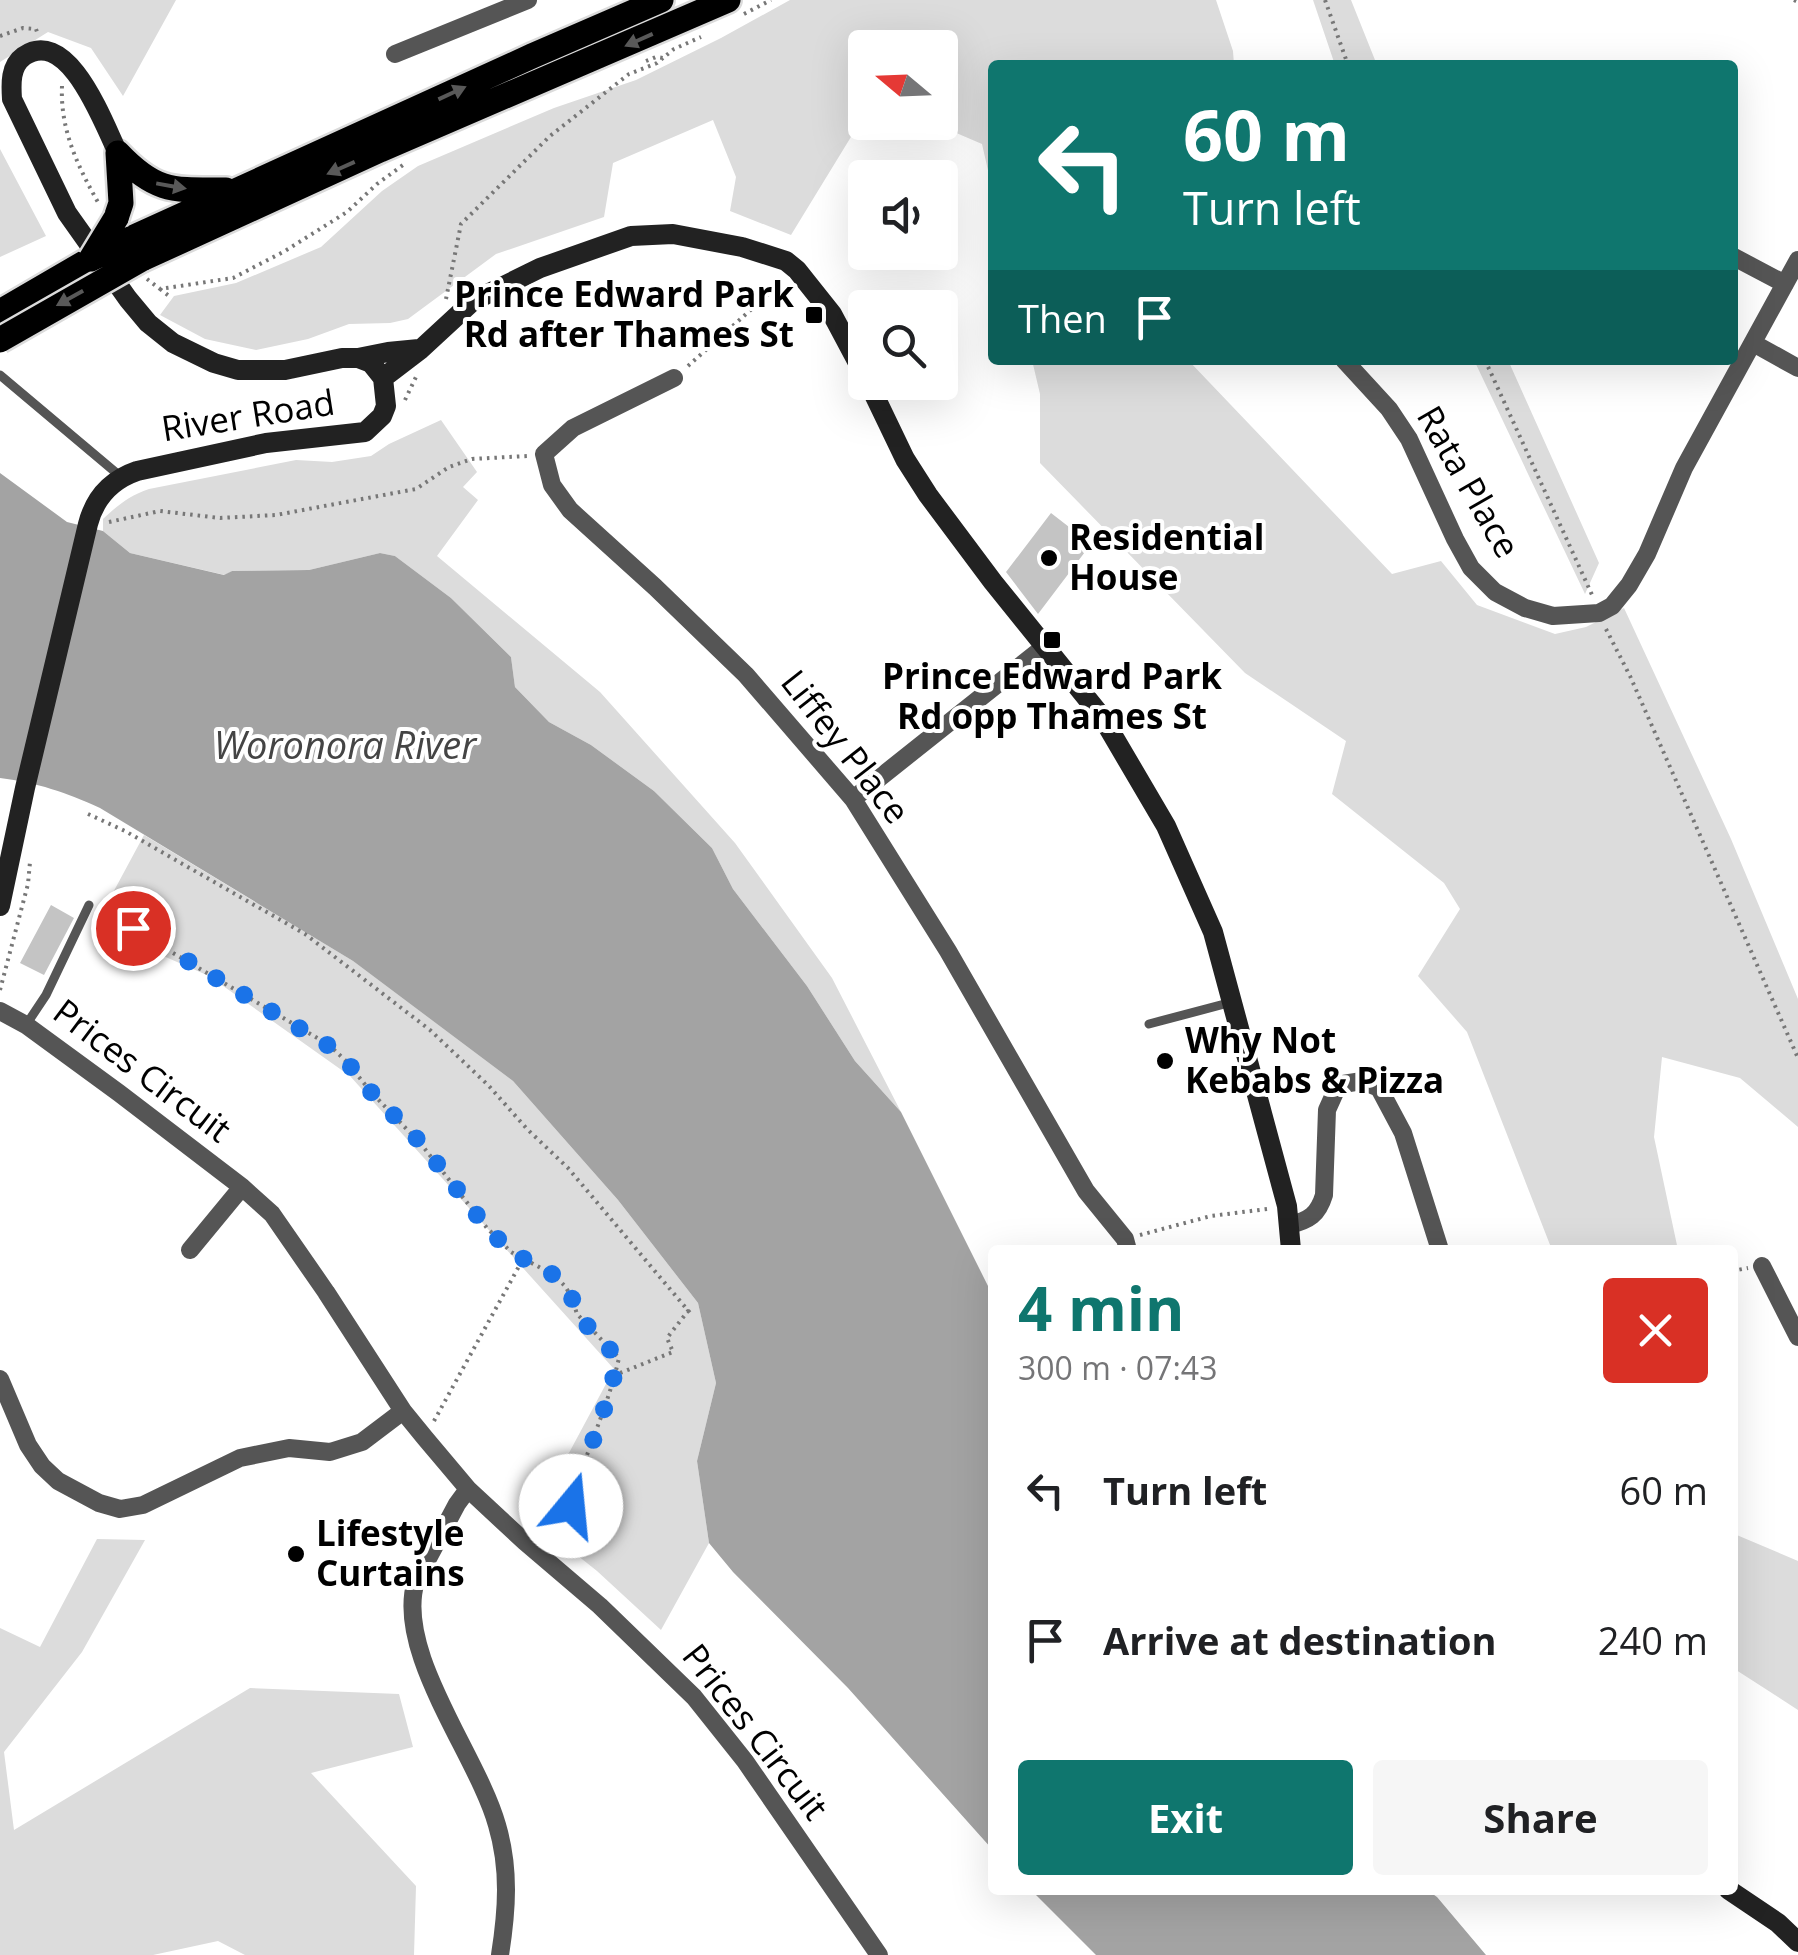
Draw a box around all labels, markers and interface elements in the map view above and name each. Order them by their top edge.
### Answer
north arrow [848,30,958,140]
map controls [848,30,958,400]
one-way arrow [624,32,654,48]
one-way arrow [438,84,467,101]
text: 60 m [1183,86,1350,182]
icon: left [1018,100,1148,230]
one-way arrow [326,160,356,176]
button: sound [848,160,958,270]
text: Turn left [1183,177,1361,238]
one-way arrow [156,179,187,195]
place label: Prince Edward Park Rd after Thames St [454,270,794,357]
one-way arrow [56,289,84,306]
button: search [848,290,958,400]
icon: arrive [1127,290,1182,345]
text: Then [1018,292,1107,344]
marker: Prince Edward Park Rd after Thames St [803,304,825,326]
street label: River Road [158,378,338,451]
street label: Rata Place [1407,397,1532,566]
place label: Residential House [1069,513,1264,600]
marker: Residential House [1038,547,1060,569]
marker: Prince Edward Park Rd opp Thames St [1041,629,1063,651]
place label: Prince Edward Park Rd opp Thames St [882,652,1222,739]
street label: Liffey Place [771,660,921,833]
water label: Woronora River [214,718,478,770]
pin [91,886,176,971]
icon: arrive [106,901,161,956]
street label: Prices Circuit [44,988,241,1152]
place label: Why Not Kebabs & Pizza [1185,1016,1444,1103]
marker: Why Not Kebabs & Pizza [1154,1050,1176,1072]
text: 4 min [1018,1267,1185,1349]
button: close [1603,1278,1708,1383]
text: 300 m · 07:43 [1018,1346,1217,1389]
position arrow [519,1454,623,1558]
icon: left [1018,1463,1073,1518]
text: Turn left [1103,1464,1267,1516]
text: 60 m [1619,1464,1708,1516]
place label: Lifestyle Curtains [316,1509,465,1596]
marker: Lifestyle Curtains [285,1543,307,1565]
icon: arrive [1018,1613,1073,1668]
text: Arrive at destination [1103,1614,1497,1666]
text: 240 m [1598,1614,1708,1666]
street label: Prices Circuit [673,1633,840,1829]
button: Exit [1018,1760,1353,1875]
button: Share [1373,1760,1708,1875]

